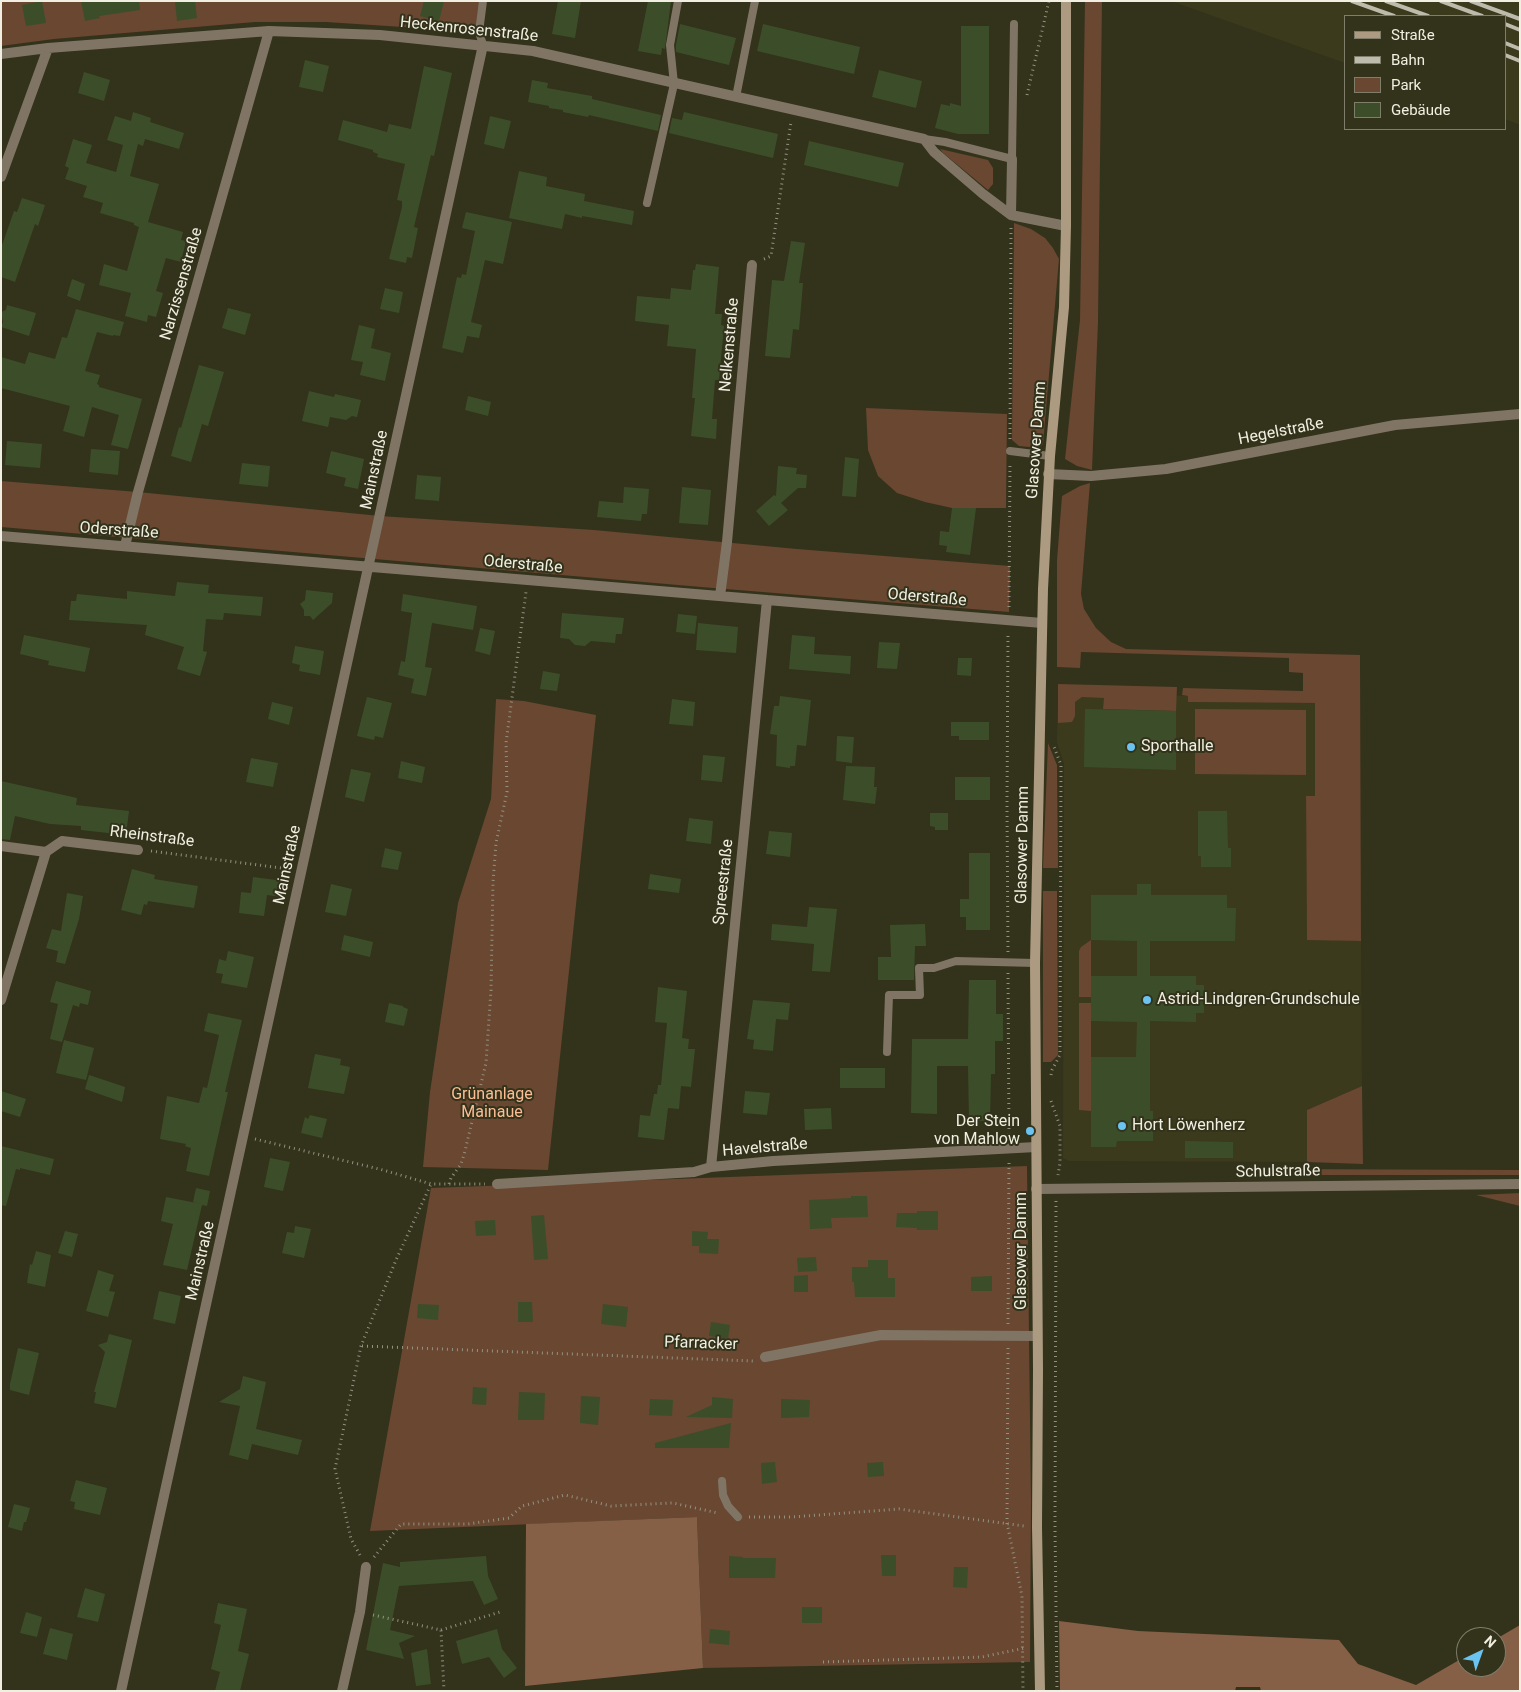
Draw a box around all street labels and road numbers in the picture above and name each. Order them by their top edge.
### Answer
street label: Heckenrosenstraße [399,13,539,47]
street label: Narzissenstraße [157,225,207,343]
street label: Nelkenstraße [716,297,744,393]
street label: Glasower Damm [1023,380,1051,500]
street label: Hegelstraße [1237,414,1325,450]
street label: Mainstraße [357,429,393,511]
street label: Oderstraße [79,519,159,543]
street label: Oderstraße [483,552,563,578]
street label: Oderstraße [887,585,967,611]
street label: Glasower Damm [1012,786,1034,904]
street label: Rheinstraße [109,822,195,852]
street label: Mainstraße [270,824,306,906]
street label: Spreestraße [710,838,738,926]
street label: Havelstraße [722,1135,808,1161]
street label: Schulstraße [1235,1162,1321,1182]
street label: Glasower Damm [1012,1192,1032,1310]
street label: Mainstraße [183,1220,219,1302]
street label: Pfarracker [664,1333,738,1355]

